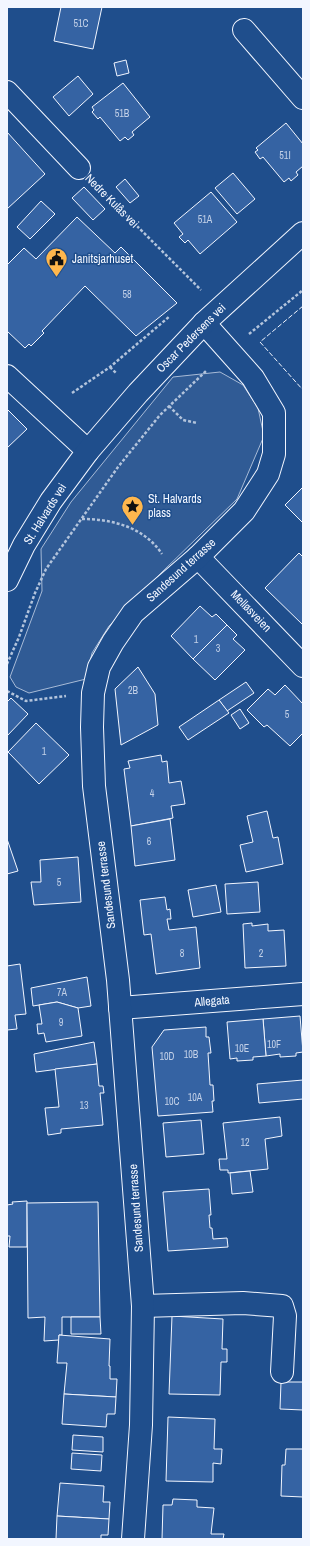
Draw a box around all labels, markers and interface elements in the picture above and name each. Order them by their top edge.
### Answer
house number: 51C [73,17,89,30]
house number: 51B [115,107,130,120]
house number: 51I [279,149,291,162]
street label: Nedre Kulås vei [82,171,142,231]
house number: 51A [198,213,213,226]
public building icon: Janitsjarhuset [43,246,69,279]
place label: Janitsjarhuset [72,251,134,267]
house number: 58 [122,288,132,301]
street label: Oscar Pedersens vei [153,300,229,376]
street label: St. Halvards vei [20,480,70,548]
place label: St. Halvards plass [148,491,202,521]
place icon: St. Halvards plass [120,493,146,526]
street label: Sandesund terrasse [143,535,219,605]
street label: Melløsveien [227,587,275,635]
house number: 1 [194,633,199,646]
house number: 3 [216,642,221,655]
house number: 2B [128,684,139,697]
house number: 5 [285,708,290,721]
house number: 1 [42,745,47,758]
house number: 4 [150,787,155,800]
house number: 6 [147,835,152,848]
street label: Sandesund terrasse [93,840,119,930]
house number: 5 [57,876,62,889]
house number: 8 [180,947,185,960]
house number: 2 [259,947,264,960]
house number: 7A [57,986,68,999]
street label: Allegata [193,991,231,1011]
house number: 9 [59,1016,64,1029]
house number: 10F [267,1038,281,1051]
house number: 10E [235,1042,249,1055]
house number: 10B [184,1048,199,1061]
house number: 10D [159,1050,175,1063]
house number: 10A [188,1091,203,1104]
house number: 10C [164,1095,180,1108]
house number: 13 [79,1099,89,1112]
house number: 12 [240,1136,250,1149]
street label: Sandesund terrasse [125,1164,147,1252]

